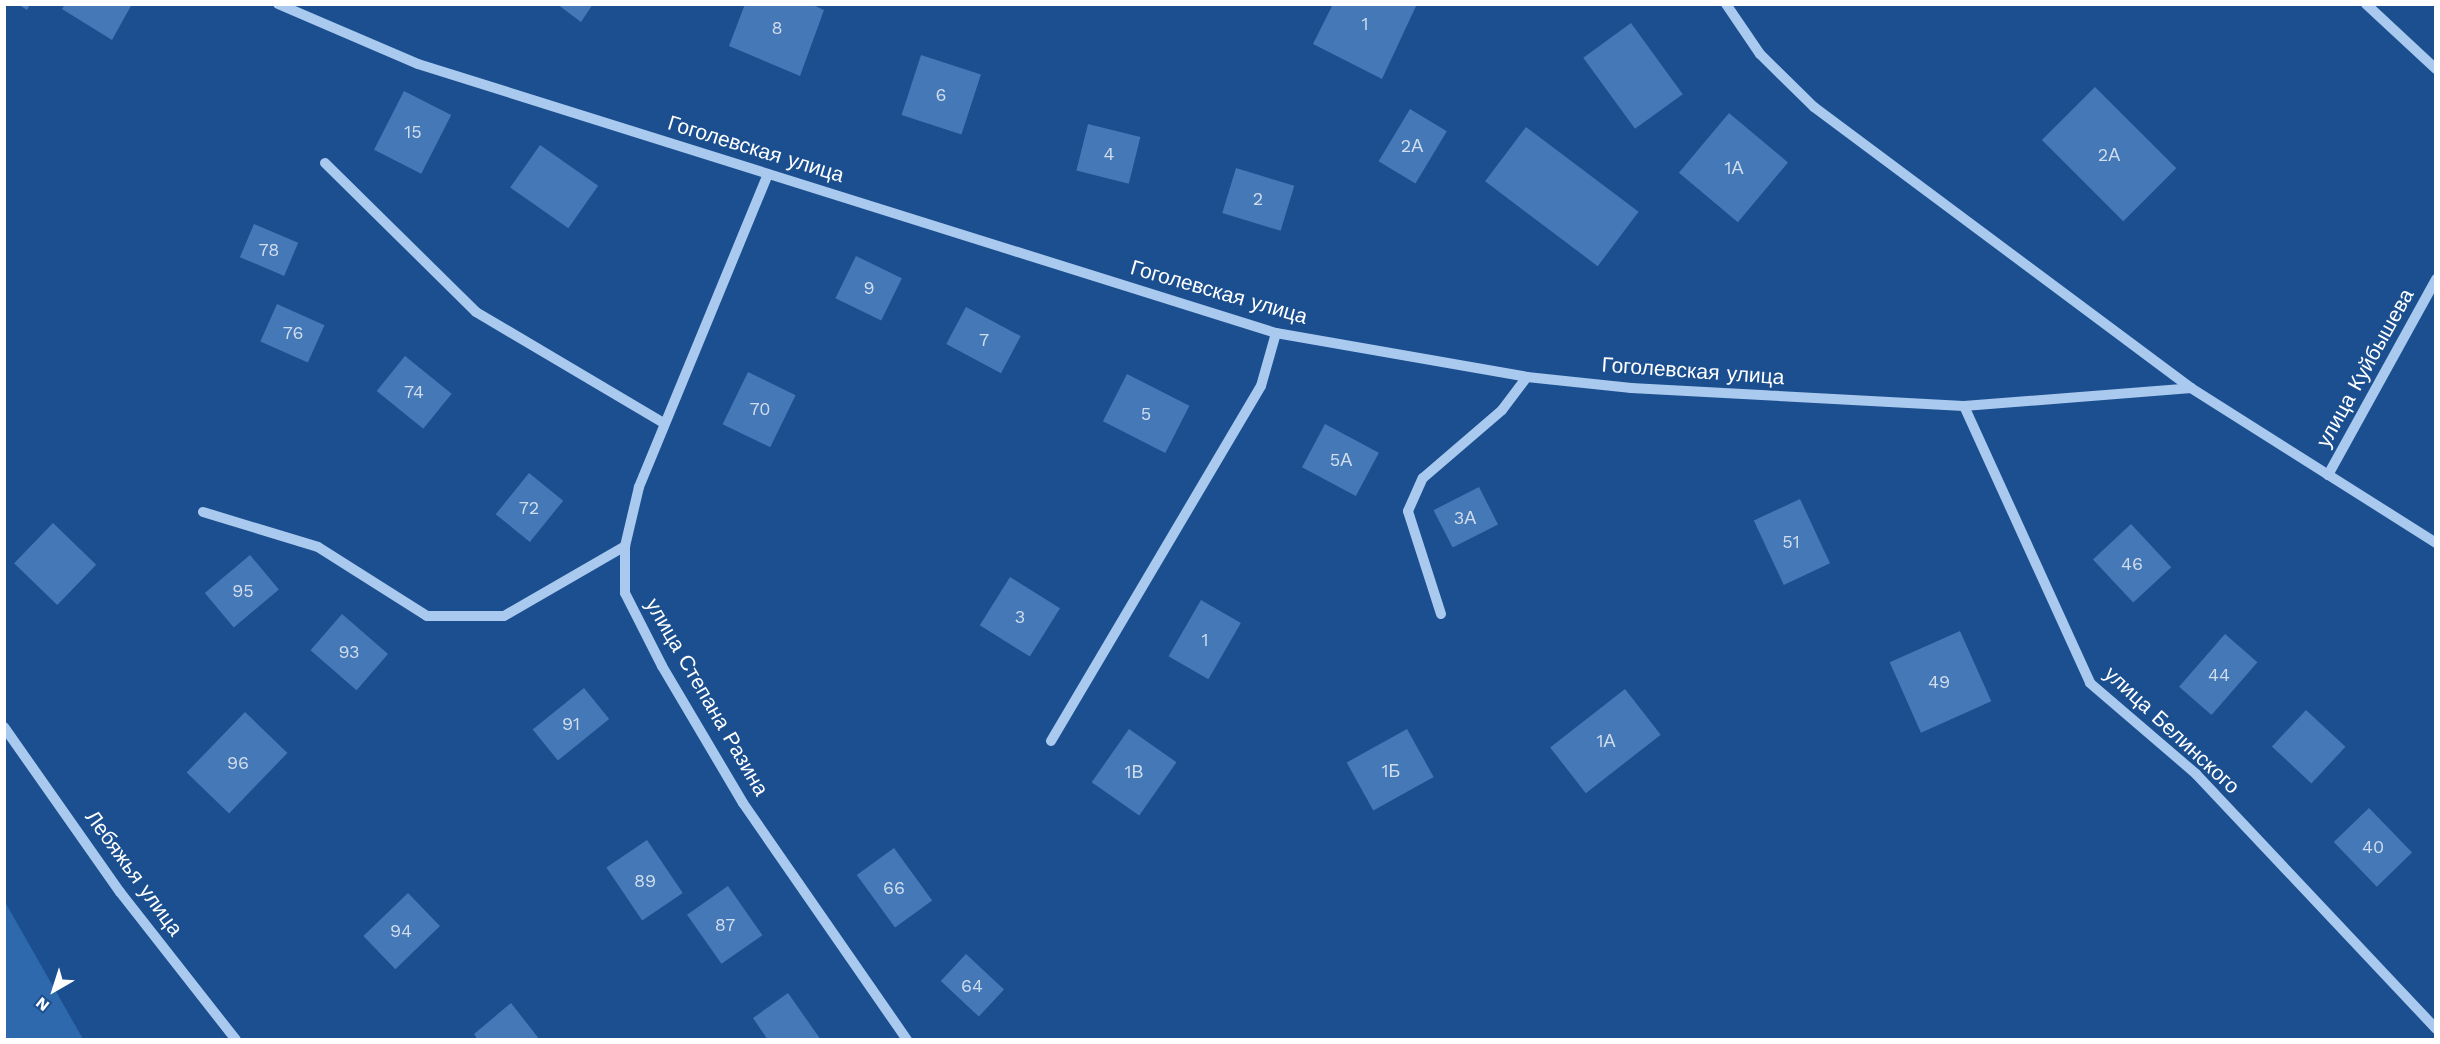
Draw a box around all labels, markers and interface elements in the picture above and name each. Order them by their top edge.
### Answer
house number: 1 [1361,13,1369,35]
house number: 8 [771,17,783,39]
house number: 6 [936,84,946,106]
street label: Гоголевская улица [665,110,847,188]
house number: 15 [404,121,422,143]
house number: 2А [1401,135,1423,157]
house number: 4 [1104,143,1114,165]
house number: 2А [2098,144,2120,166]
house number: 1А [1724,157,1744,179]
house number: 2 [1253,188,1263,210]
house number: 78 [259,239,279,261]
street label: Гоголевская улица [1128,255,1310,329]
house number: 9 [863,277,875,299]
street label: улица Куйбышева [2311,284,2419,452]
house number: 76 [283,322,303,344]
house number: 7 [979,329,989,351]
street label: Гоголевская улица [1601,352,1785,390]
house number: 74 [404,381,424,403]
house number: 70 [750,398,770,420]
house number: 5 [1141,403,1151,425]
house number: 5А [1330,449,1352,471]
house number: 72 [519,497,539,519]
house number: 3А [1454,507,1476,529]
house number: 51 [1782,531,1800,553]
house number: 46 [2121,553,2143,575]
house number: 95 [232,580,254,602]
street label: улица Степана Разина [640,594,774,800]
house number: 3 [1015,606,1025,628]
house number: 1 [1201,629,1209,651]
house number: 93 [338,641,360,663]
street label: улица Белинского [2099,661,2245,799]
house number: 44 [2208,664,2230,686]
house number: 49 [1928,671,1950,693]
house number: 91 [562,713,580,735]
house number: 1А [1596,730,1616,752]
house number: 96 [227,752,249,774]
house number: 1Б [1382,760,1400,782]
house number: 1В [1124,761,1144,783]
street label: Лебяжья улица [80,805,188,941]
house number: 40 [2362,836,2384,858]
house number: 89 [634,870,656,892]
house number: 66 [883,877,905,899]
house number: 87 [715,914,735,936]
house number: 94 [390,920,412,942]
north arrow [24,960,84,1020]
house number: 64 [961,975,983,997]
text: N [32,993,53,1015]

